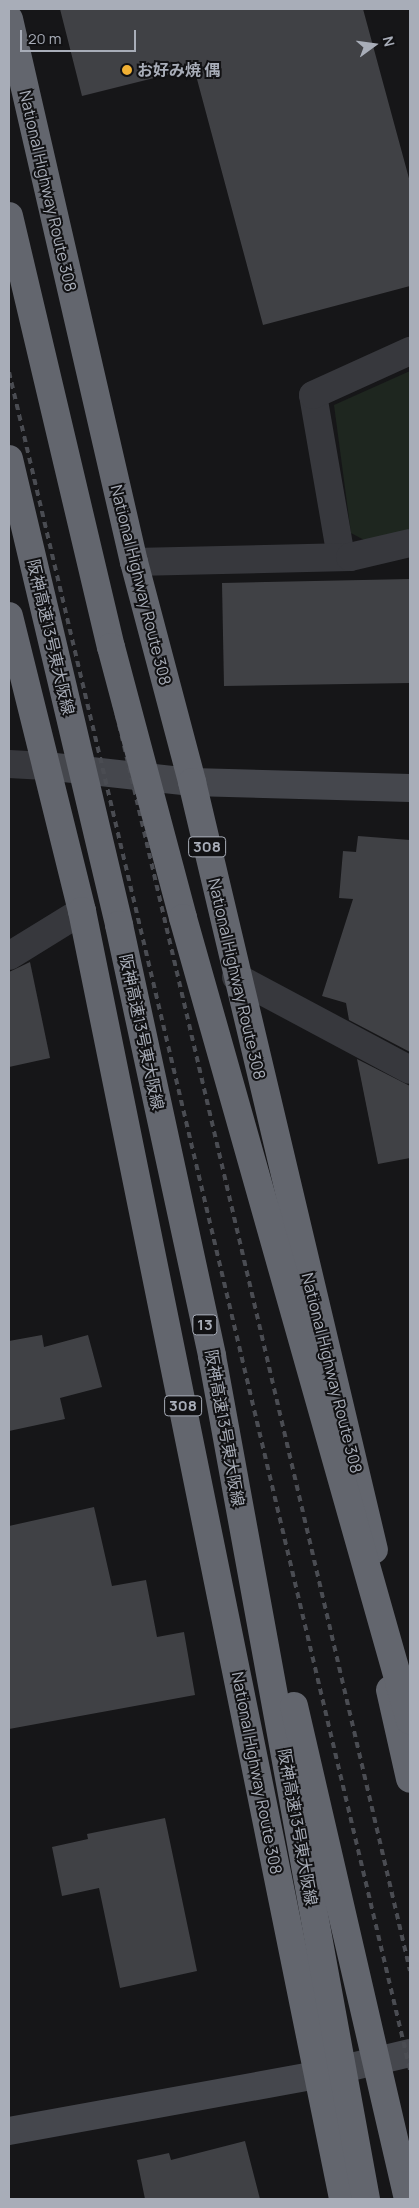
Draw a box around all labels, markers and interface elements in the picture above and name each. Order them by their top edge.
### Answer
scale bar [22,20,139,52]
north arrow [349,20,399,70]
text: 20 m [28,28,61,49]
text: N [379,34,399,48]
place label: お好み焼 偶 [137,60,220,80]
marker: お好み焼 偶 [121,64,133,76]
street label: National Highway Route 308 [15,89,81,293]
street label: National Highway Route 308 [107,483,175,687]
street label: 阪神高速13号東大阪線 [24,557,78,717]
road number: 308 [187,834,227,860]
street label: National Highway Route 308 [204,877,270,1081]
street label: 阪神高速13号東大阪線 [116,952,168,1112]
street label: National Highway Route 308 [298,1271,366,1475]
road number: 13 [191,1312,219,1338]
street label: 阪神高速13号東大阪線 [202,1348,248,1508]
road number: 308 [163,1394,203,1418]
street label: National Highway Route 308 [228,1670,286,1876]
street label: 阪神高速13号東大阪線 [275,1747,321,1907]

